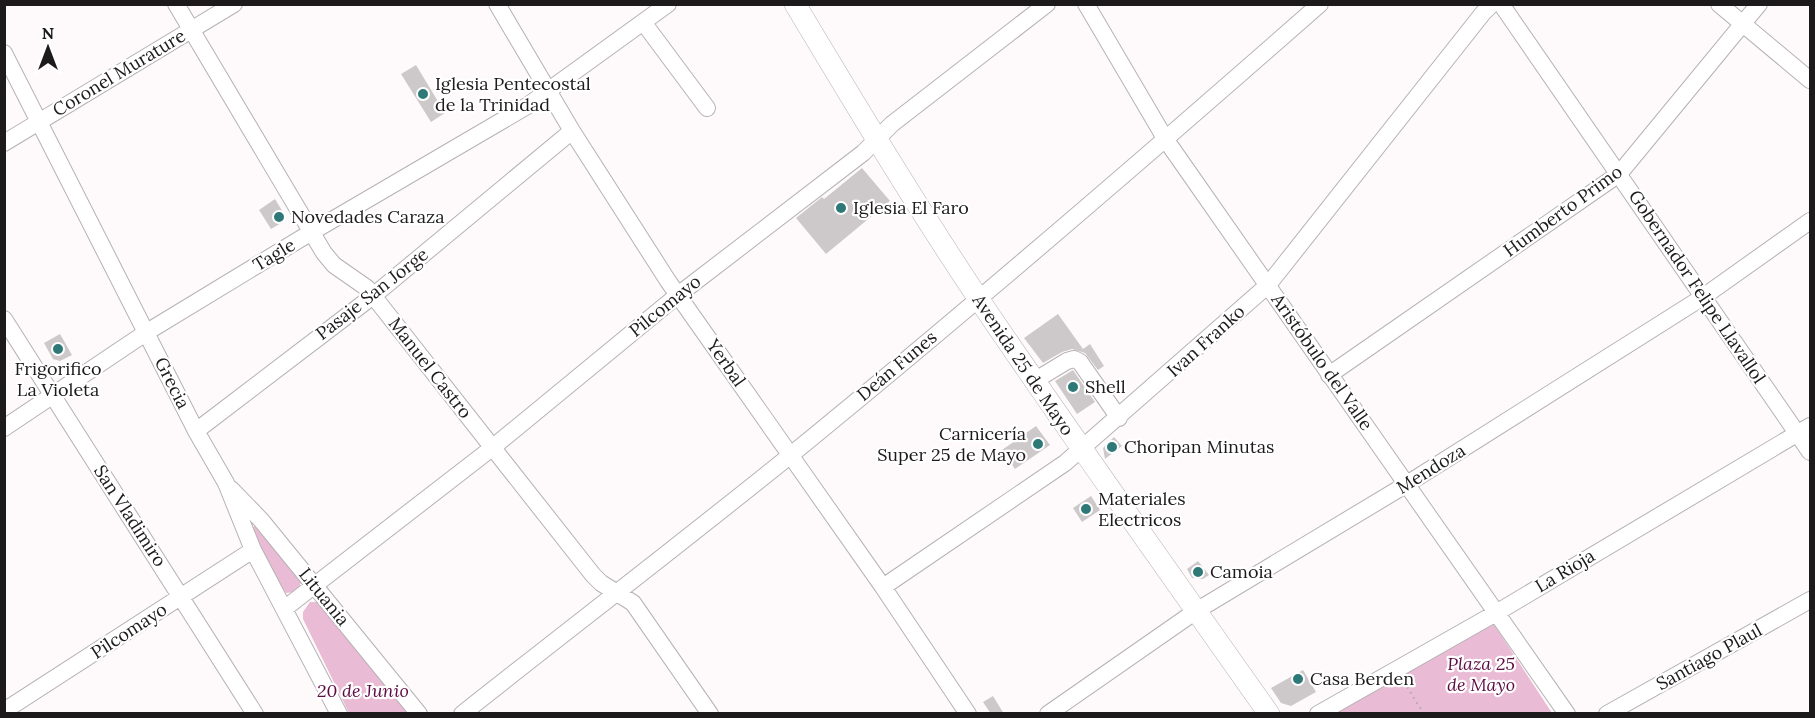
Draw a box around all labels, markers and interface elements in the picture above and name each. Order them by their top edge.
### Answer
north arrow [18,18,78,78]
text: N [42,23,54,43]
street label: Coronel Murature [48,24,190,121]
place label: Iglesia Pentecostal de la Trinidad [435,72,591,116]
marker: Iglesia Pentecostal de la Trinidad [416,87,430,101]
street label: Humberto Primo [1499,160,1627,261]
street label: Gobernador Felipe Llavallol [1624,186,1771,388]
place label: Iglesia El Faro [853,196,969,219]
marker: Iglesia El Faro [834,201,848,215]
place label: Novedades Caraza [291,205,445,228]
marker: Novedades Caraza [272,210,286,224]
street label: Tagle [248,233,299,276]
street label: Pasaje San Jorge [311,242,433,345]
street label: Pilcomayo [624,270,705,342]
street label: Aristóbulo del Valle [1266,288,1378,435]
street label: Avenida 25 de Mayo [967,289,1079,440]
street label: Ivan Franko [1162,300,1249,382]
street label: Manuel Castro [384,312,477,423]
street label: Deán Funes [852,325,941,406]
street label: Yerbal [701,334,751,391]
marker: Frigorifico La Violeta [51,342,65,356]
street label: Grecia [150,353,195,412]
place label: Frigorifico La Violeta [14,357,102,401]
place label: Shell [1085,375,1126,398]
marker: Shell [1066,380,1080,394]
place label: Carnicería Super 25 de Mayo [877,422,1026,466]
place label: Choripan Minutas [1124,435,1274,458]
marker: Carnicería Super 25 de Mayo [1031,437,1045,451]
street label: Mendoza [1392,438,1469,499]
marker: Choripan Minutas [1105,440,1119,454]
street label: San Vladimiro [89,461,172,571]
place label: Materiales Electricos [1098,487,1186,531]
marker: Materiales Electricos [1079,502,1093,516]
street label: La Rioja [1531,544,1599,597]
place label: Camoia [1210,560,1273,583]
street label: Lituania [294,563,355,630]
marker: Camoia [1191,565,1205,579]
street label: Pilcomayo [86,598,171,664]
street label: Santiago Plaul [1652,618,1766,695]
park label: Plaza 25 de Mayo [1447,652,1515,696]
place label: Casa Berden [1310,667,1414,690]
marker: Casa Berden [1291,672,1305,686]
park label: 20 de Junio [317,679,409,702]

